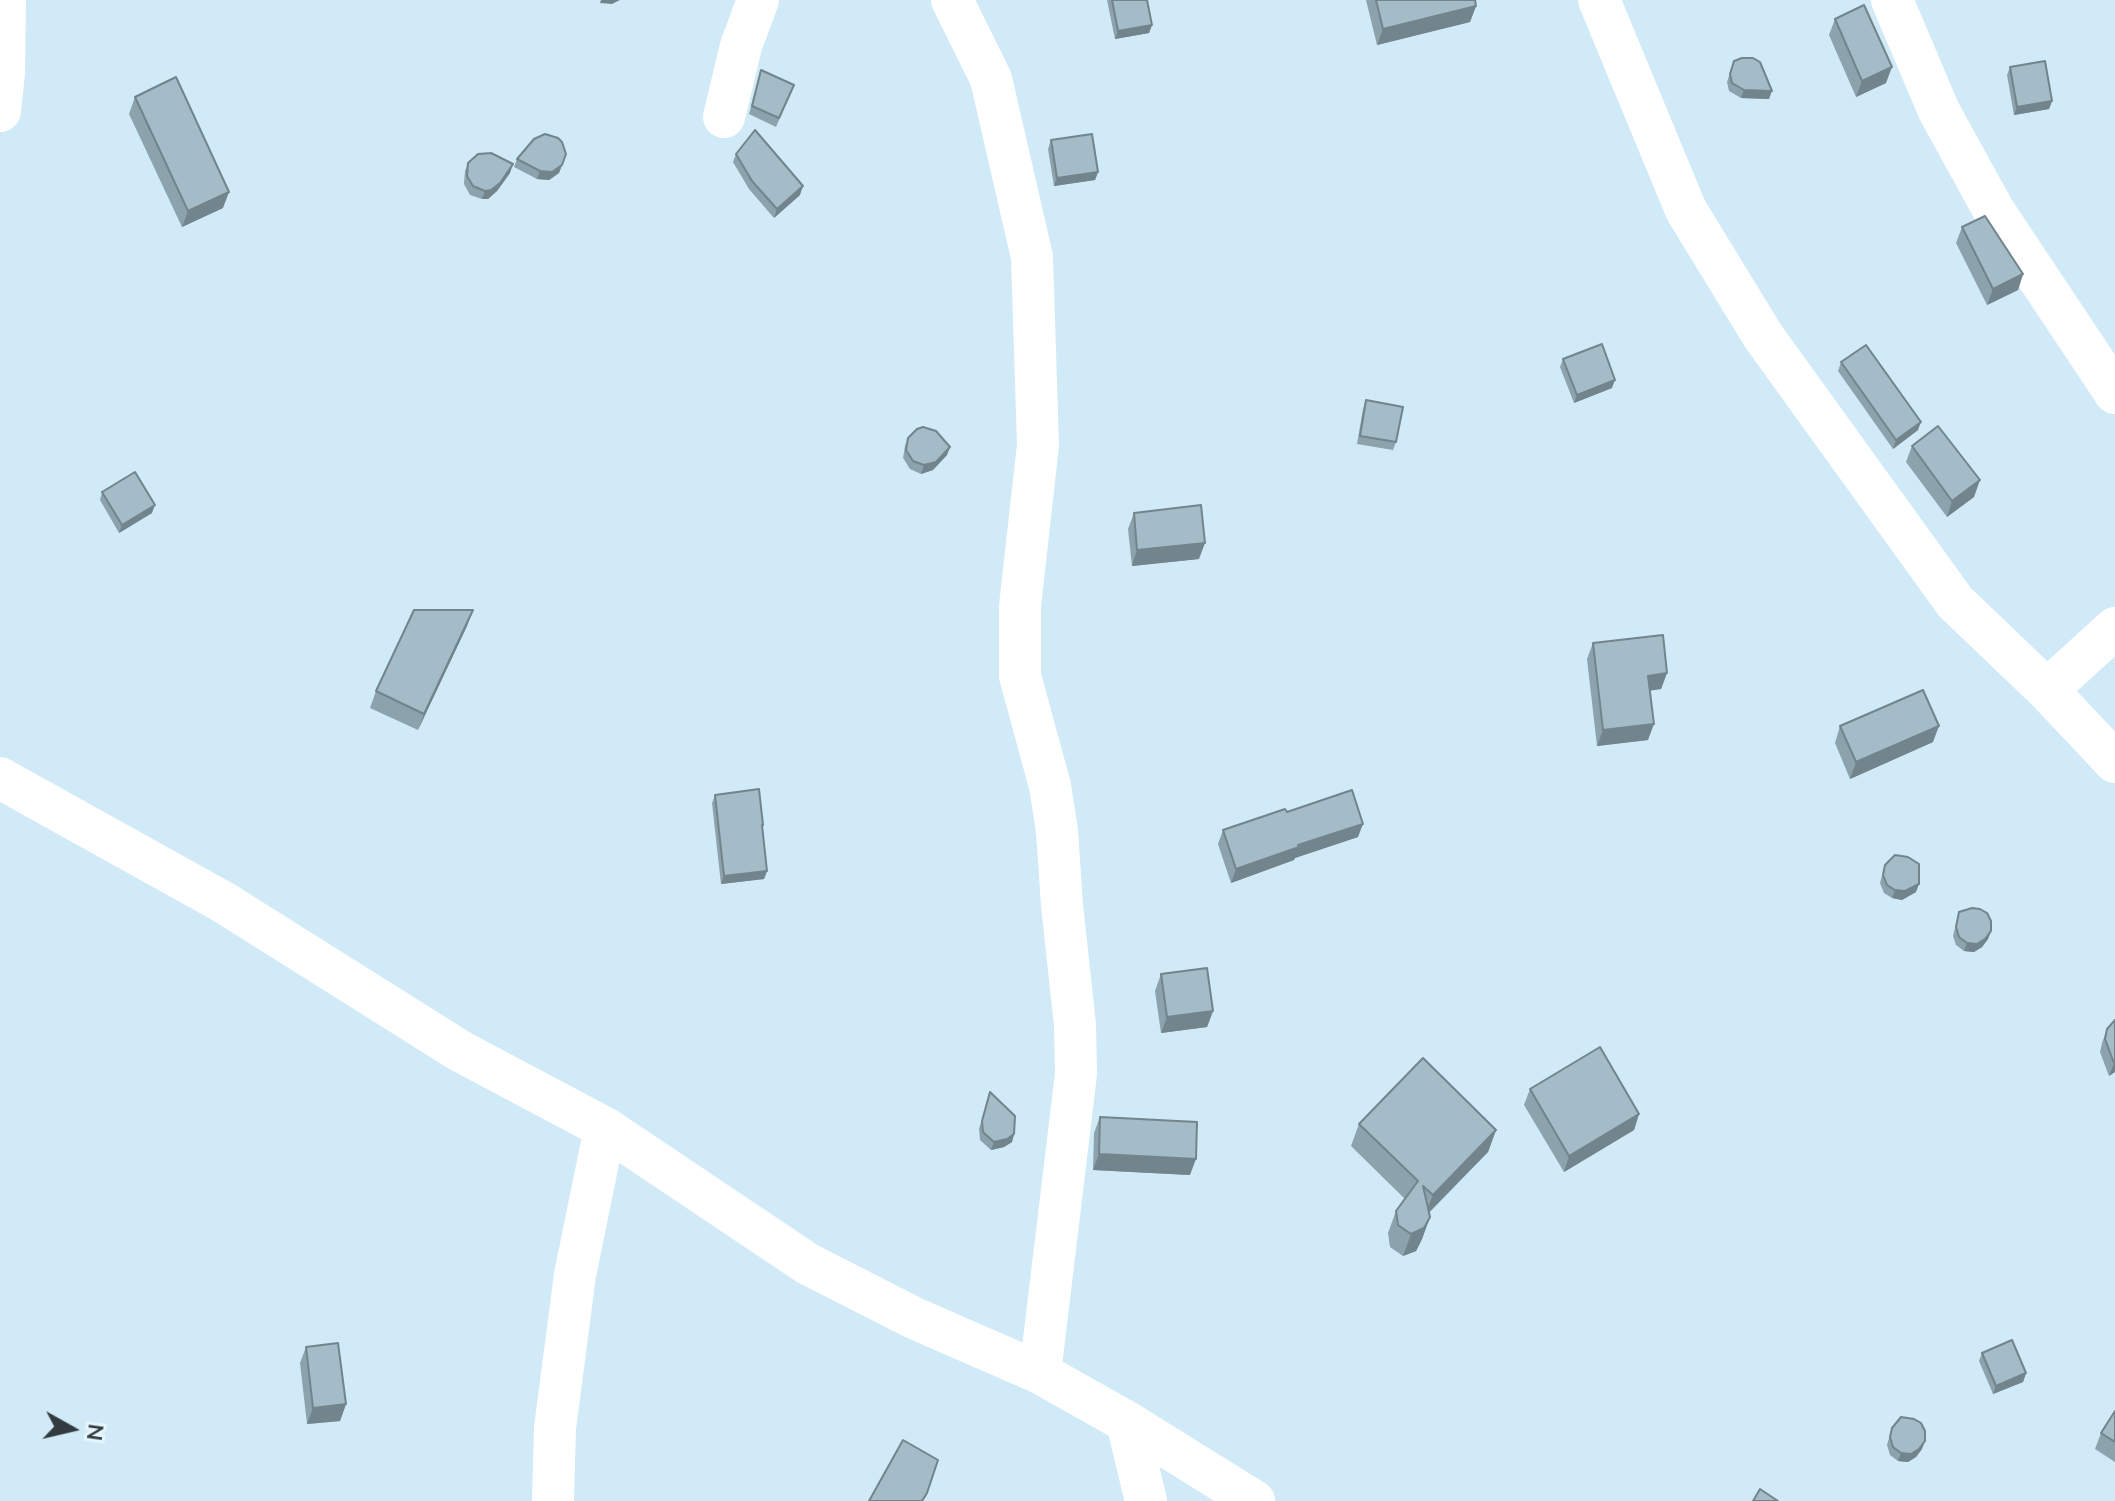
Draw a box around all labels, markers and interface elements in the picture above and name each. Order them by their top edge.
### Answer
north arrow [32,1389,112,1469]
text: N [81,1422,111,1443]

